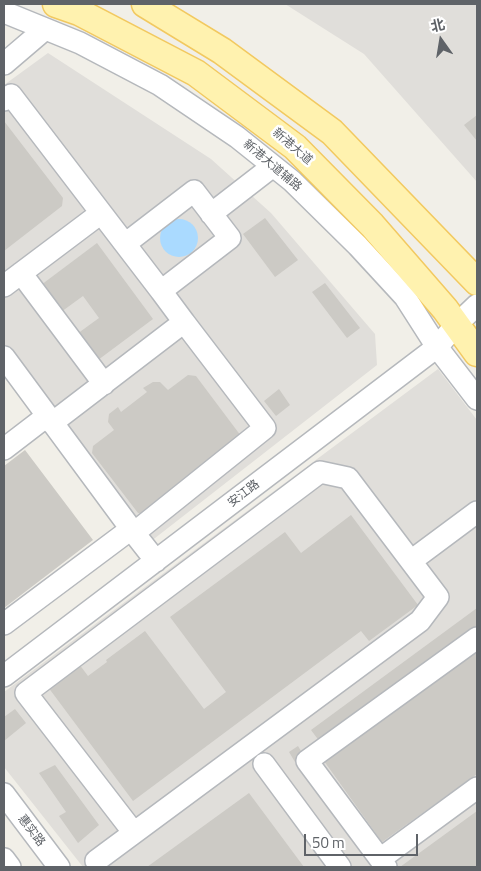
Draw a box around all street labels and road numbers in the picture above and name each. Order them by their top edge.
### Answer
street label: 新港大道 [269,126,315,168]
street label: 新港大道辅路 [240,137,304,195]
street label: 安江路 [225,477,263,511]
street label: 惠实路 [14,812,48,850]

